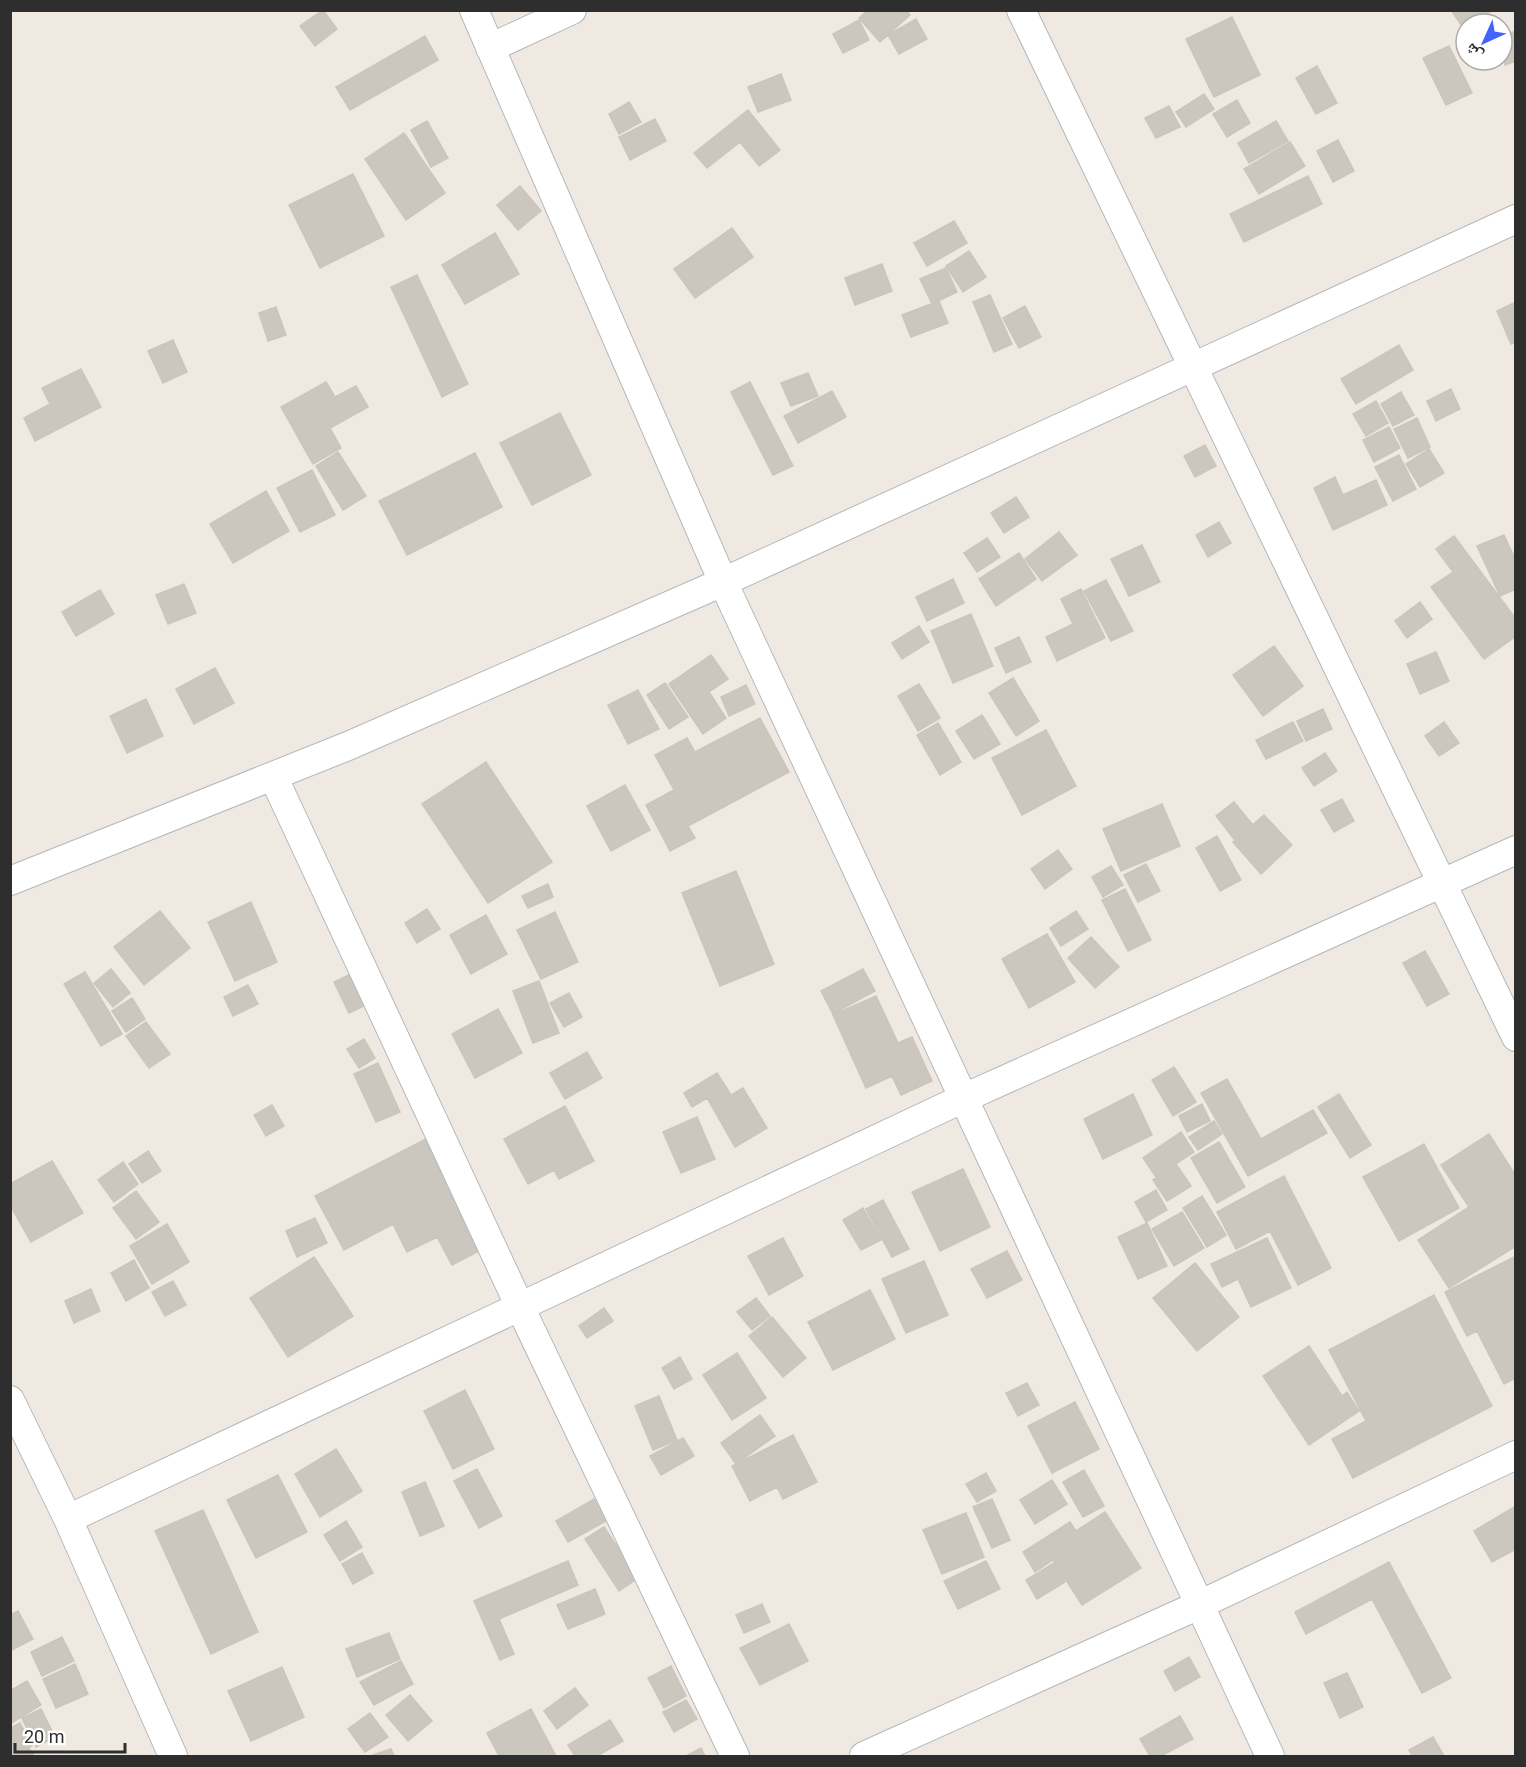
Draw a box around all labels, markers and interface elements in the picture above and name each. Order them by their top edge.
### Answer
north arrow [1454,12,1514,72]
text: ش [1461,40,1486,65]
scale bar [15,1716,124,1754]
text: 20 m [24,1726,64,1747]

